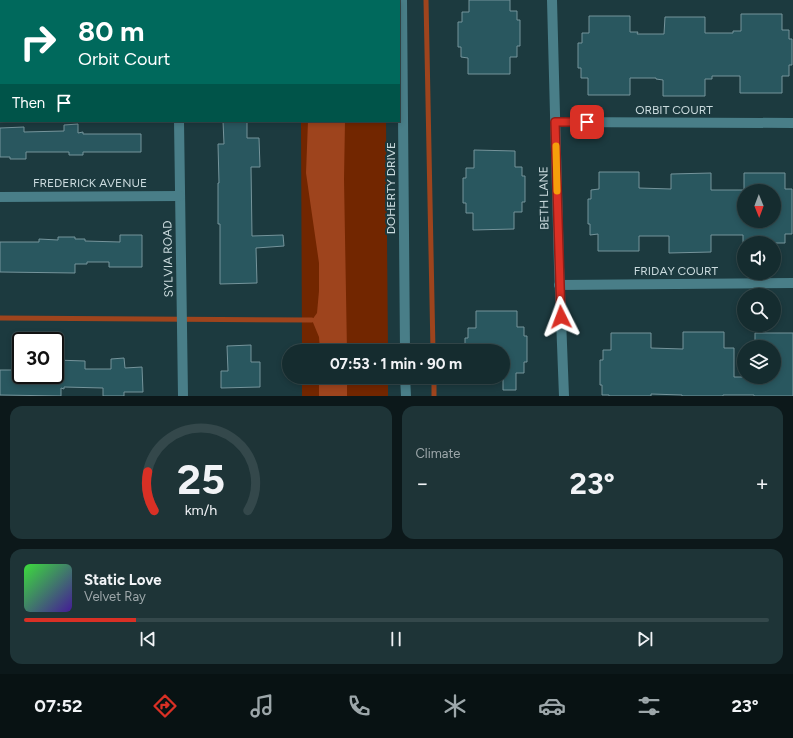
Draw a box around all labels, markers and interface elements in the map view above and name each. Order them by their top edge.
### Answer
text: 80 m [78,14,144,48]
icon: right [12,16,64,68]
text: Orbit Court [78,48,170,70]
icon: arrive [53,92,75,114]
text: Then [12,94,45,112]
street label: ORBIT COURT [635,103,713,117]
pin [570,105,604,139]
icon: arrive [576,111,598,133]
street label: DOHERTY DRIVE [384,142,398,234]
street label: BETH LANE [536,166,552,230]
street label: FREDERICK AVENUE [33,176,147,190]
north arrow [737,184,781,228]
map controls [737,184,781,384]
street label: SYLVIA ROAD [160,221,176,297]
button: sound [737,236,781,280]
street label: FRIDAY COURT [634,264,719,278]
button: search [737,288,781,332]
position arrow [540,296,582,338]
speed limit sign: 30 [12,332,64,384]
button: layers [737,340,781,384]
text: 07:53 · 1 min · 90 m [330,355,462,373]
text: Climate [416,446,460,461]
text: 25 [177,453,225,503]
text: 23° [570,465,615,502]
text: − [416,470,429,497]
text: + [755,470,769,497]
text: km/h [184,500,217,518]
text: Static Love [84,571,162,589]
text: Velvet Ray [84,589,146,604]
icon: previous [137,628,159,650]
icon: pause [385,628,407,650]
icon: next [634,628,656,650]
icon: directions [151,692,179,720]
icon: music [248,692,276,720]
icon: phone [345,692,373,720]
icon: climate [441,692,469,720]
icon: car [538,692,566,720]
icon: filters [635,692,663,720]
text: 07:52 [34,695,82,717]
text: 23° [731,695,759,717]

